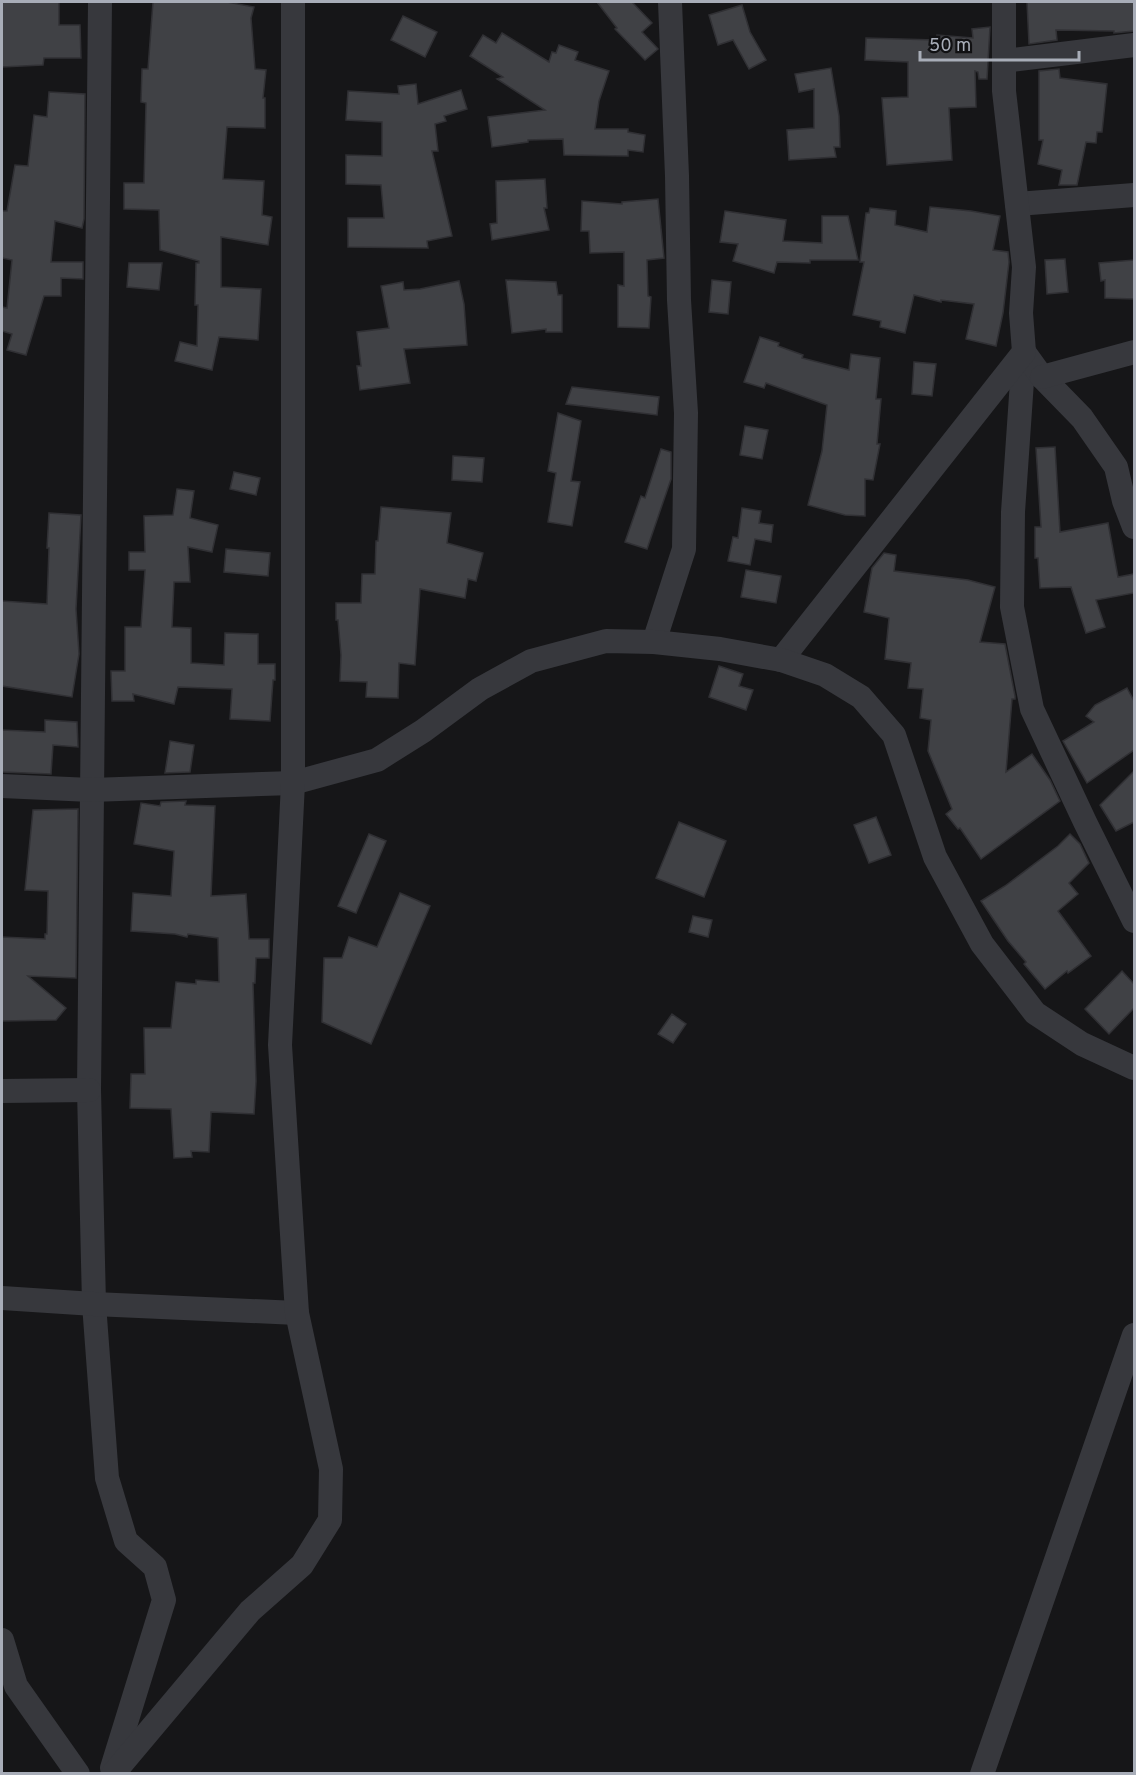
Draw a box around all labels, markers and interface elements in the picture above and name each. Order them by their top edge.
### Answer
scale bar [920,24,1079,62]
text: 50 m [929,35,971,58]

